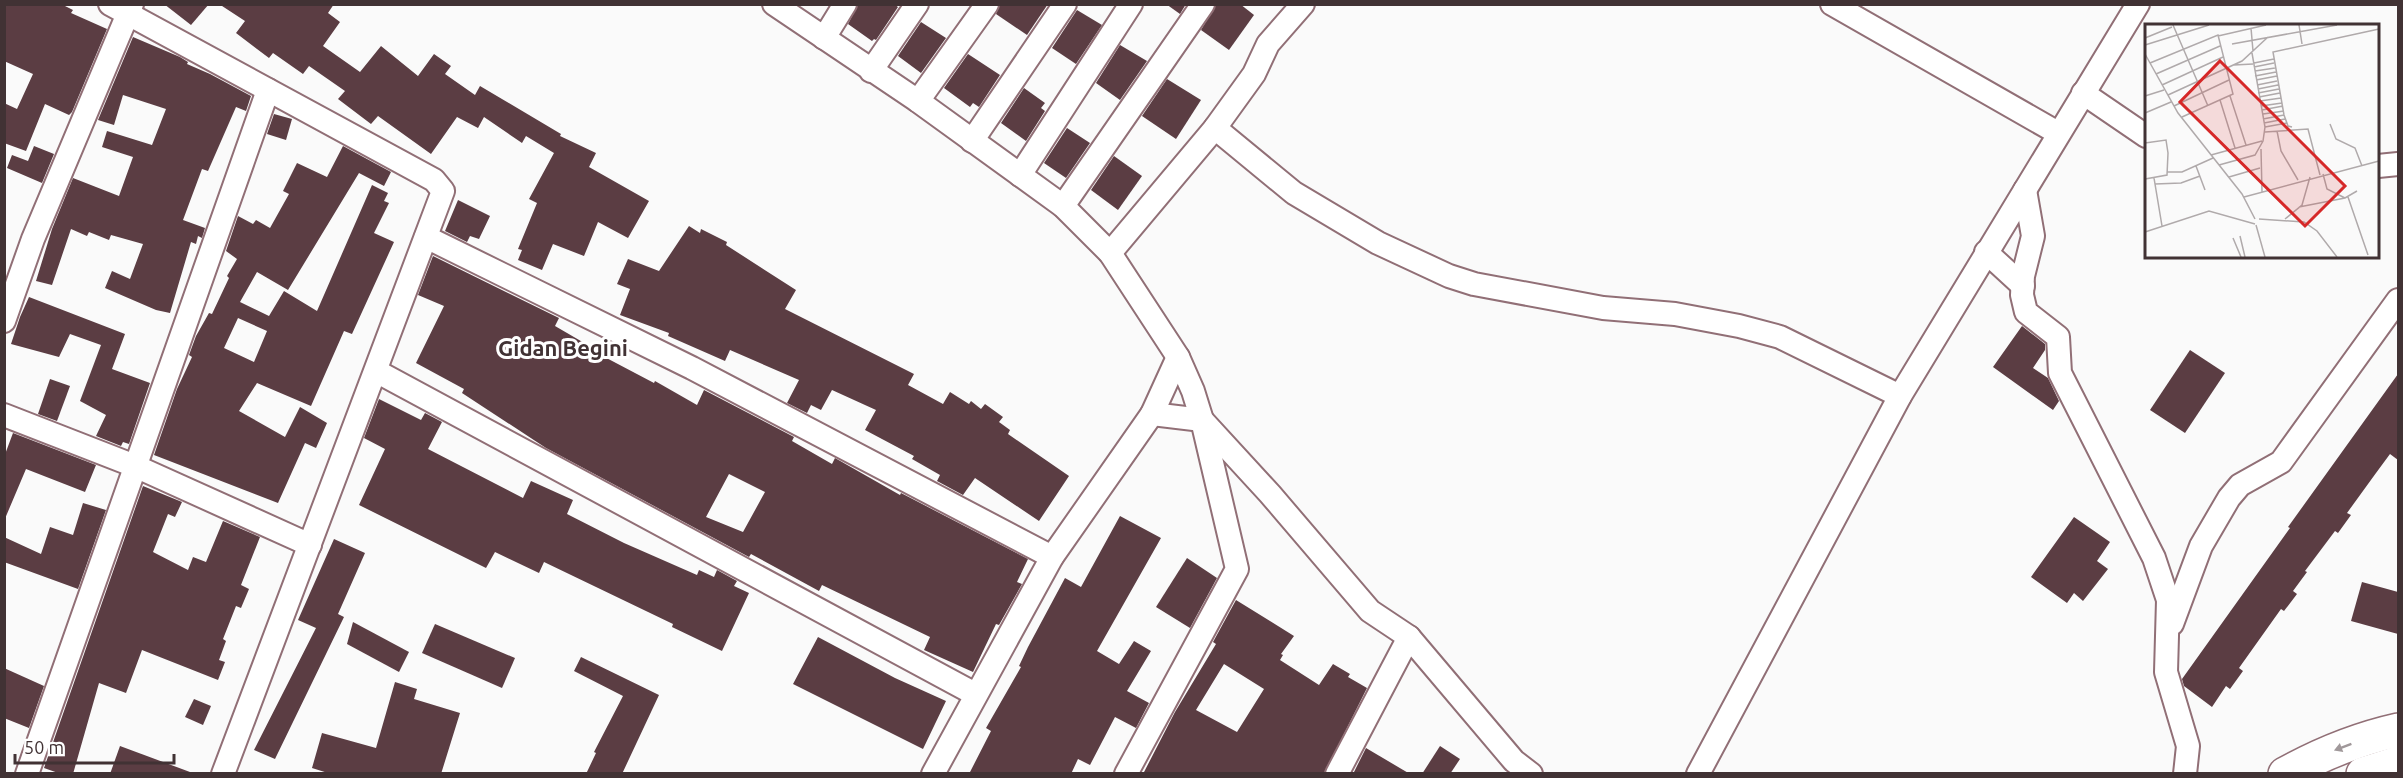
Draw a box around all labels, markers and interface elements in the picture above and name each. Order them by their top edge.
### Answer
inset map [2145,24,2379,258]
district label: Gidan Begini [498,335,628,360]
scale bar [15,727,174,765]
text: 50 m [24,737,64,757]
one-way arrow [2333,742,2351,752]

